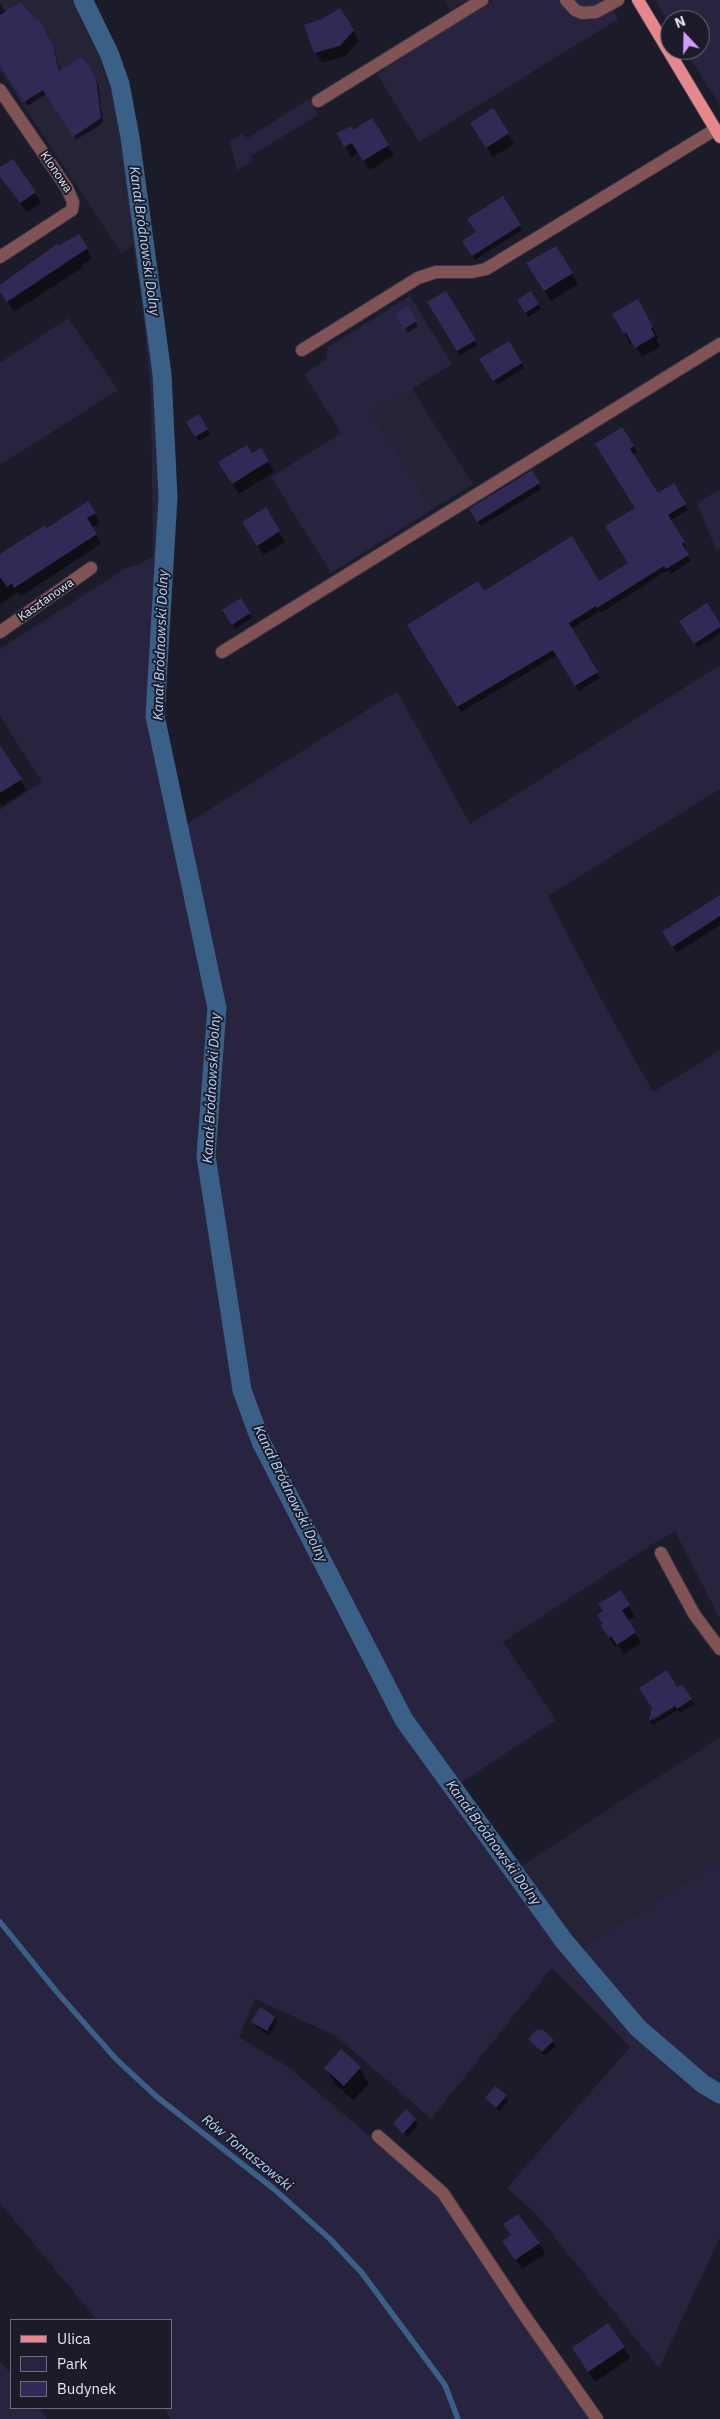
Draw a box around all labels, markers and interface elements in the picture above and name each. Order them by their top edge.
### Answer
north arrow [660,10,710,60]
text: N [672,12,688,32]
street label: Klonowa [37,149,75,195]
water label: Kanał Bródnowski Dolny [125,165,163,317]
water label: Kanał Bródnowski Dolny [150,569,172,721]
street label: Kasztanowa [15,576,77,624]
water label: Kanał Bródnowski Dolny [200,1012,224,1164]
water label: Kanał Bródnowski Dolny [249,1423,331,1565]
water label: Kanał Bródnowski Dolny [442,1777,544,1909]
water label: Rów Tomaszowski [198,2111,296,2195]
legend [10,2319,172,2409]
text: Ulica [57,2329,91,2348]
text: Park [57,2354,87,2373]
text: Budynek [57,2379,116,2398]

